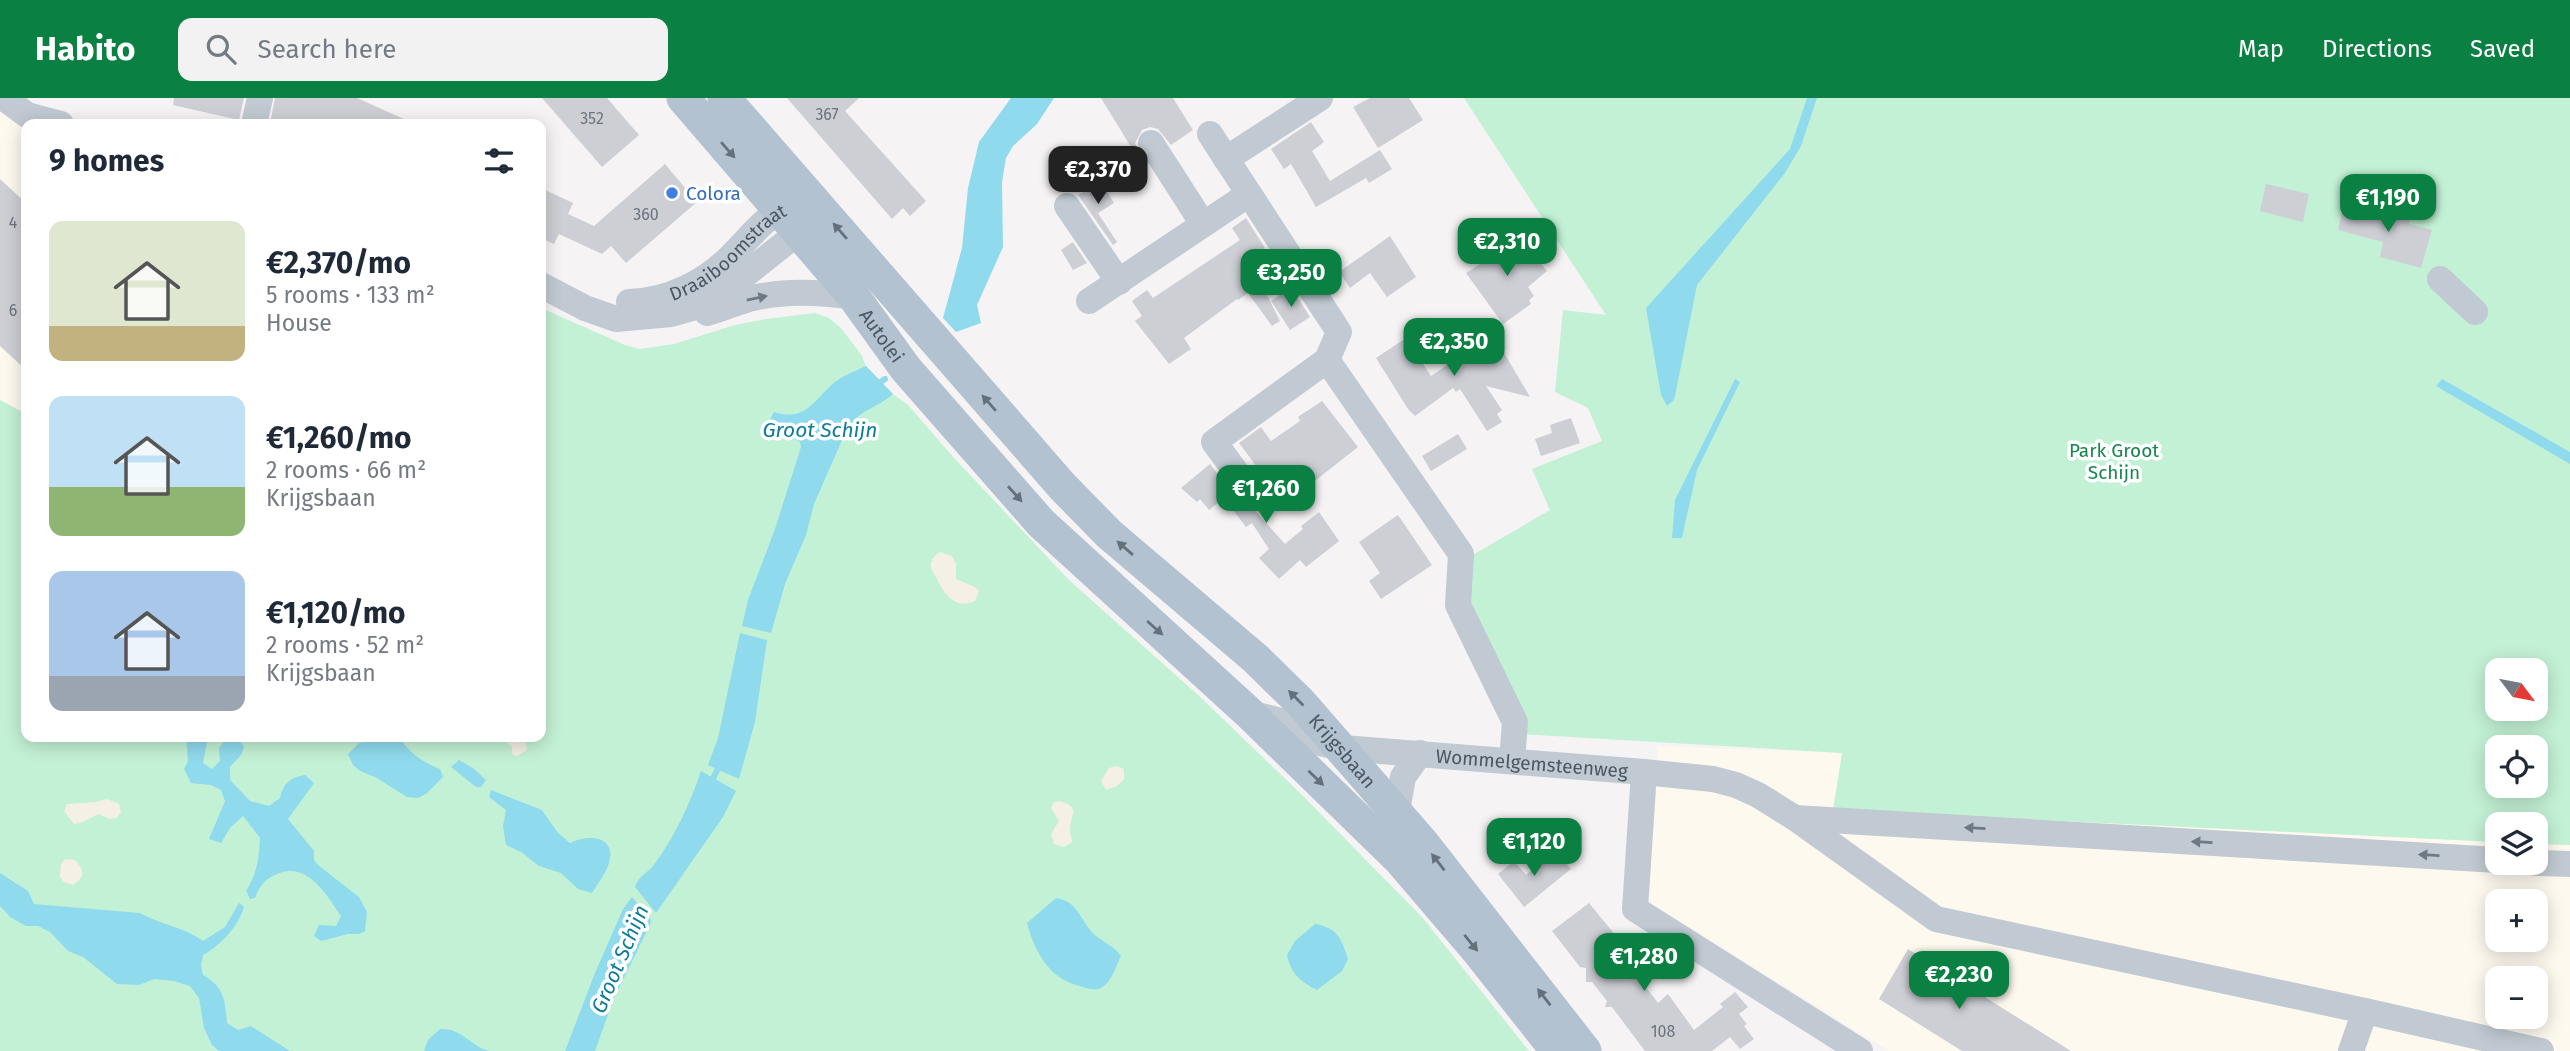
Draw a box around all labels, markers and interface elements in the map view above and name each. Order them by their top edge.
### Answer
search box [178,18,668,81]
text: Habito [35,29,136,69]
icon: search [202,30,240,68]
text: Search here [258,34,396,65]
text: Map [2238,35,2284,63]
text: Directions [2322,35,2432,63]
text: Saved [2470,35,2535,63]
house number: 367 [815,105,839,124]
house number: 352 [580,109,604,128]
one-way arrow [720,141,735,158]
icon: filters [480,142,518,180]
text: 9 homes [49,143,164,179]
pin: €2,370 [1041,146,1155,206]
text: €2,370 [1065,155,1131,183]
pin: €1,190 [2331,174,2445,234]
place label: Colora [686,182,741,205]
text: €1,190 [2356,183,2420,211]
marker: Colora [664,185,680,201]
street label: Draaiboomstraat [666,199,790,305]
house number: 360 [633,205,659,224]
house number: 4 [9,213,18,232]
pin: €2,310 [1450,218,1564,278]
one-way arrow [832,222,848,240]
text: €2,310 [1474,227,1540,255]
text: €2,370/mo [266,245,411,281]
icon: home [105,249,189,333]
pin: €3,250 [1234,250,1348,309]
text: €3,250 [1257,258,1325,286]
text: 5 rooms · 133 m² [266,281,435,309]
one-way arrow [746,292,768,303]
house number: 6 [9,301,17,320]
street label: Autolei [855,304,909,367]
text: House [266,309,332,337]
pin: €2,350 [1397,318,1511,378]
text: €2,350 [1420,327,1488,355]
one-way arrow [982,394,997,411]
water label: Groot Schijn [763,417,878,443]
text: €1,260/mo [266,420,412,456]
icon: home [105,424,189,508]
park label: Park Groot Schijn [2069,439,2159,484]
text: 2 rooms · 66 m² [266,456,426,484]
pin: €1,260 [1209,466,1323,525]
text: €1,260 [1232,474,1300,502]
text: Krijgsbaan [266,484,376,512]
one-way arrow [1007,485,1023,502]
one-way arrow [1116,540,1134,556]
text: €1,120/mo [266,595,406,631]
icon: home [105,599,189,683]
one-way arrow [1146,620,1164,636]
text: 2 rooms · 52 m² [266,631,424,659]
north arrow [2485,658,2548,721]
map controls [2485,658,2548,1029]
text: Krijgsbaan [266,659,376,687]
one-way arrow [1288,689,1305,706]
street label: Krijgsbaan [1304,709,1381,793]
button: locate [2485,735,2548,798]
street label: Wommelgemsteenweg [1435,744,1629,782]
one-way arrow [1307,769,1324,786]
button: layers [2485,812,2548,875]
pin: €1,120 [1477,818,1591,878]
one-way arrow [1964,823,1986,834]
text: €1,120 [1503,827,1565,855]
one-way arrow [2191,836,2213,847]
one-way arrow [2418,850,2440,861]
one-way arrow [1431,854,1446,872]
button: + [2485,889,2548,952]
water label: Groot Schijn [586,901,654,1017]
one-way arrow [1464,934,1479,952]
pin: €1,280 [1587,934,1701,993]
text: €1,280 [1610,942,1678,970]
pin: €2,230 [1902,951,2016,1011]
text: €2,230 [1925,960,1993,988]
button: − [2485,966,2548,1029]
one-way arrow [1537,988,1551,1006]
house number: 108 [1651,1022,1676,1041]

